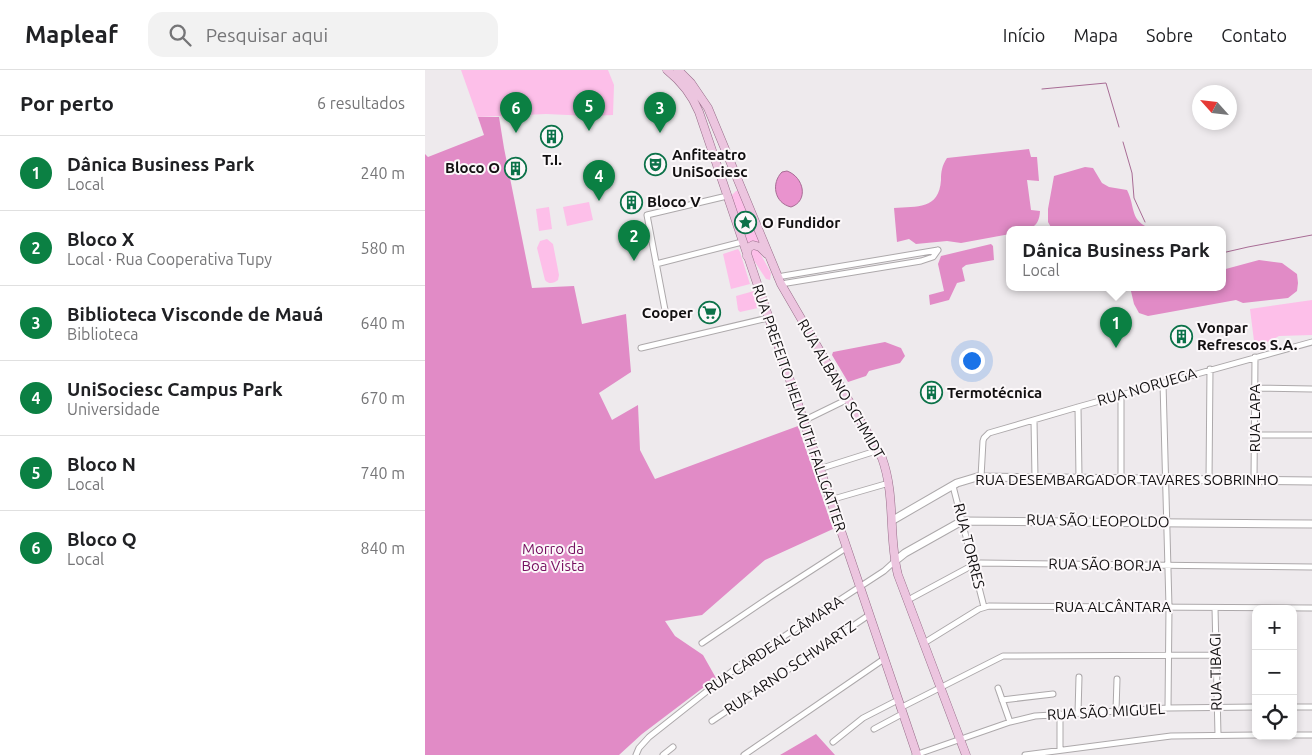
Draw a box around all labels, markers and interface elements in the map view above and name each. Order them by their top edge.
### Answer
search box [148,12,498,57]
text: Mapleaf [25,21,118,48]
icon: search [166,21,194,49]
text: Pesquisar aqui [206,24,328,46]
text: Início [1003,25,1045,45]
text: Mapa [1073,25,1118,45]
text: Sobre [1146,25,1193,45]
text: Contato [1221,25,1287,45]
north arrow [1192,85,1237,130]
pin: 5 [573,90,605,131]
text: Por perto [20,91,114,115]
pin: 6 [500,92,532,133]
pin: 3 [644,92,676,133]
text: 6 resultados [317,94,405,112]
building icon: T.I. [540,125,564,149]
place label: Anfiteatro UniSociesc [672,146,748,180]
place label: T.I. [542,151,562,168]
theatre icon: Anfiteatro UniSociesc [644,152,668,176]
text: Dânica Business Park [67,153,254,175]
building icon: Bloco O [504,156,528,180]
place label: Bloco O [445,159,500,176]
pin: 4 [583,160,615,201]
text: 1 [31,164,41,182]
text: 240 m [360,164,405,182]
text: Local [67,175,104,193]
building icon: Bloco V [619,190,643,214]
place label: Bloco V [647,193,701,210]
place icon: O Fundidor [734,211,758,235]
place label: O Fundidor [762,214,841,231]
pin: 2 [618,220,650,261]
popup [1006,226,1226,291]
text: Bloco X [67,228,134,250]
text: 2 [31,239,41,257]
text: 580 m [360,239,405,257]
text: Dânica Business Park [1022,239,1210,261]
text: Local · Rua Cooperativa Tupy [67,250,272,268]
text: Local [1022,261,1060,279]
street label: RUA PREFEITO HELMUTH FALLGATTER [749,282,850,534]
supermarket icon: Cooper [697,301,721,325]
text: Biblioteca Visconde de Mauá [67,303,323,325]
place label: Cooper [642,304,694,321]
pin: 1 [1100,307,1132,348]
text: 3 [31,314,41,332]
text: 640 m [360,314,405,332]
street label: RUA ALBANO SCHMIDT [795,316,889,462]
place label: Vonpar Refrescos S.A. [1197,319,1298,353]
text: Biblioteca [67,325,139,343]
building icon: Vonpar Refrescos S.A. [1169,325,1193,349]
your location [959,348,985,374]
street label: RUA NORUEGA [1095,364,1199,409]
text: UniSociesc Campus Park [67,378,283,400]
building icon: Termotécnica [919,381,943,405]
street label: RUA LAPA [1246,383,1263,452]
place label: Termotécnica [947,384,1042,401]
text: 4 [31,389,41,407]
text: 670 m [360,389,405,407]
text: Universidade [67,400,160,418]
text: Bloco N [67,453,136,475]
text: 5 [31,464,41,482]
text: 740 m [360,464,405,482]
street label: RUA DESEMBARGADOR TAVARES SOBRINHO [975,471,1279,488]
text: Local [67,475,104,493]
street label: RUA TORRES [951,501,988,591]
street label: RUA SÃO LEOPOLDO [1026,511,1170,530]
text: Bloco Q [67,528,137,550]
text: 6 [31,539,41,557]
text: 840 m [360,539,405,557]
park label: Morro da Boa Vista [521,540,585,574]
text: Local [67,550,104,568]
street label: RUA SÃO BORJA [1048,555,1162,574]
street label: RUA CARDEAL CÂMARA [701,592,846,697]
street label: RUA ALCÂNTARA [1055,598,1171,615]
map controls [1252,605,1297,740]
button: + [1252,605,1297,650]
street label: RUA ARNO SCHWARTZ [721,617,859,718]
street label: RUA TIBAGI [1206,633,1225,711]
button: − [1252,650,1297,695]
button: locate [1252,695,1297,740]
street label: RUA SÃO MIGUEL [1046,700,1166,723]

